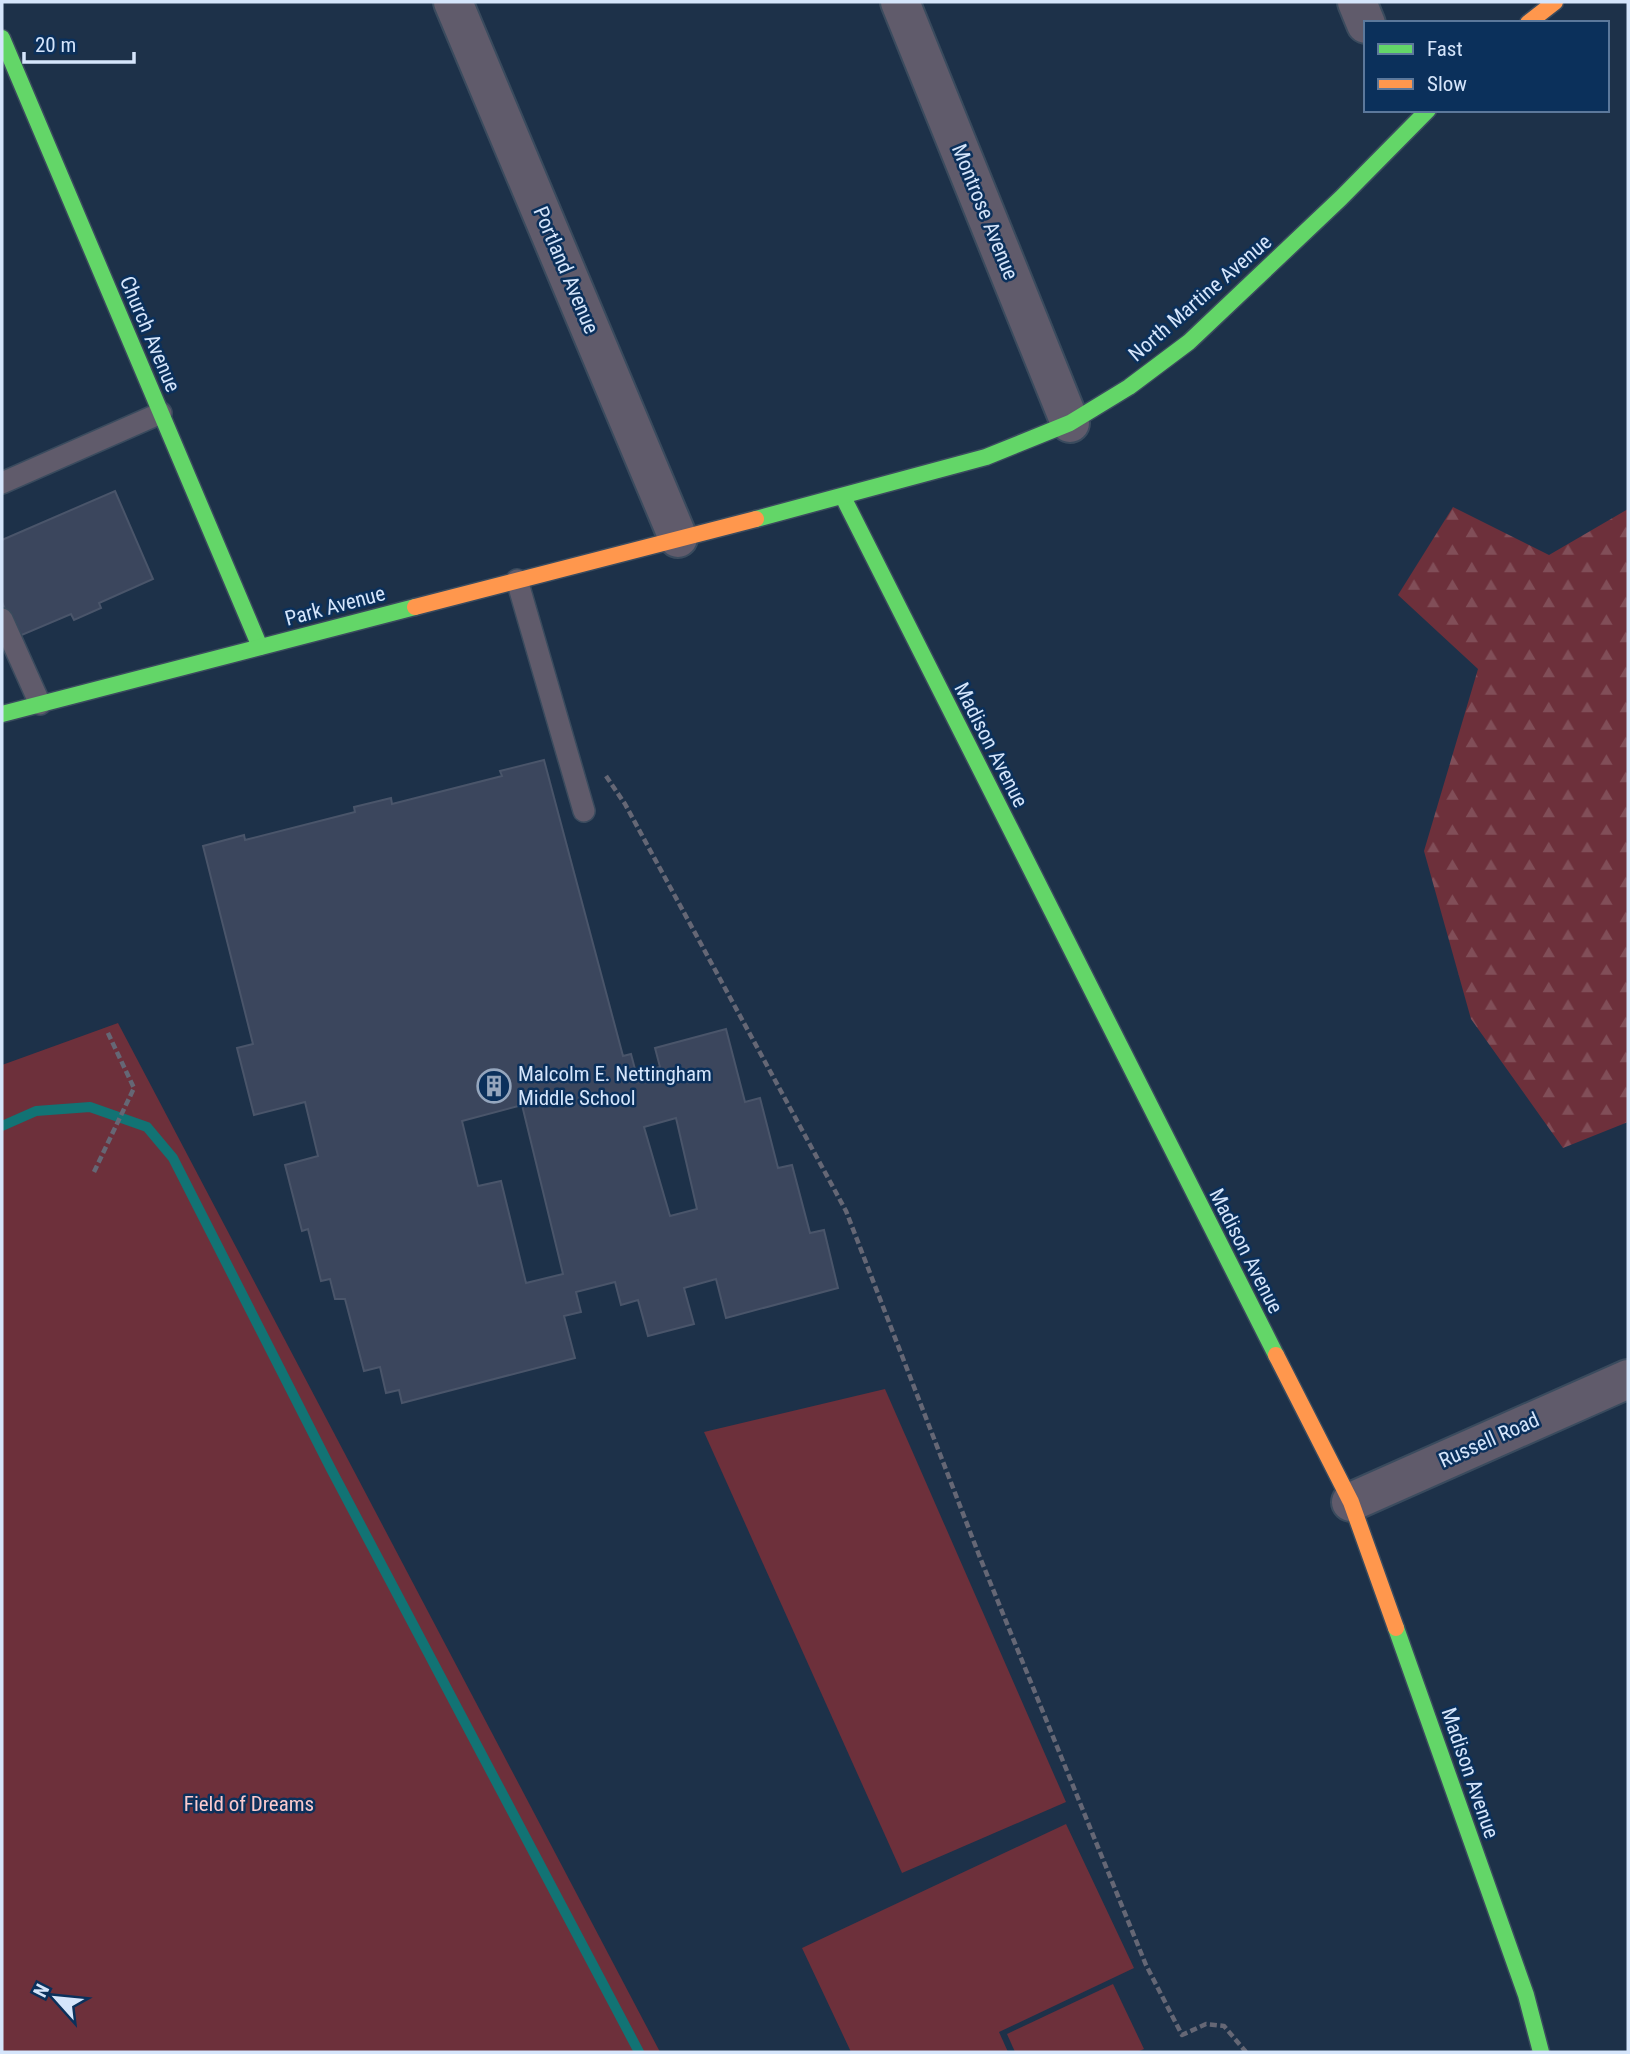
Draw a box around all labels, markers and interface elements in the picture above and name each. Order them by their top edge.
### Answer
scale bar [24,21,135,65]
legend [1364,21,1609,112]
text: 20 m [35,33,76,57]
text: Fast [1427,37,1463,61]
text: Slow [1427,72,1467,96]
street label: Montrose Avenue [947,141,1023,283]
street label: Portland Avenue [528,203,604,337]
street label: North Martine Avenue [1124,230,1276,366]
street label: Church Avenue [115,272,185,396]
street label: Park Avenue [282,581,388,631]
street label: Madison Avenue [949,679,1033,811]
place label: Malcolm E. Nettingham Middle School [518,1062,712,1110]
building icon: Malcolm E. Nettingham Middle School [475,1067,513,1105]
street label: Madison Avenue [1204,1185,1288,1317]
street label: Russell Road [1435,1407,1543,1473]
street label: Madison Avenue [1436,1704,1504,1842]
park label: Field of Dreams [184,1792,314,1816]
north arrow [21,1963,91,2033]
text: N [28,1980,54,2001]

